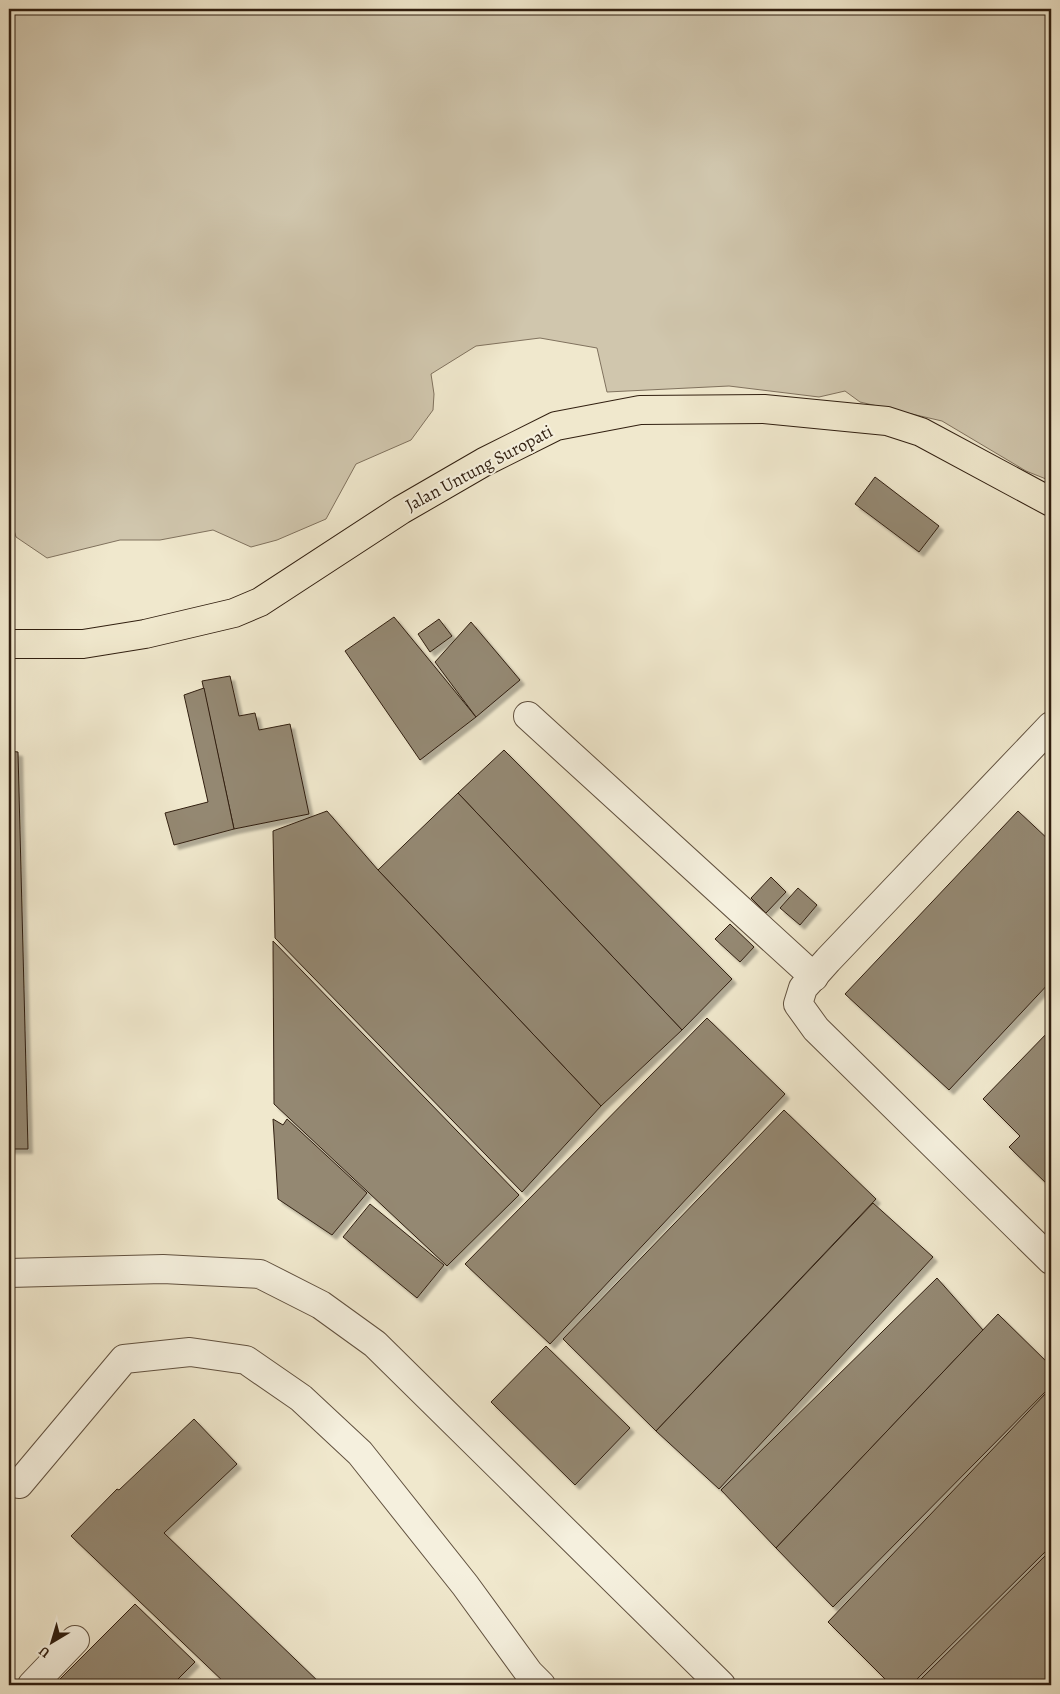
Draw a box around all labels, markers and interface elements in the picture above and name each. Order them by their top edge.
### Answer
street label: Jalan Untung Suropati [401,419,557,517]
north arrow [28,1616,78,1666]
text: U [35,1642,54,1662]

